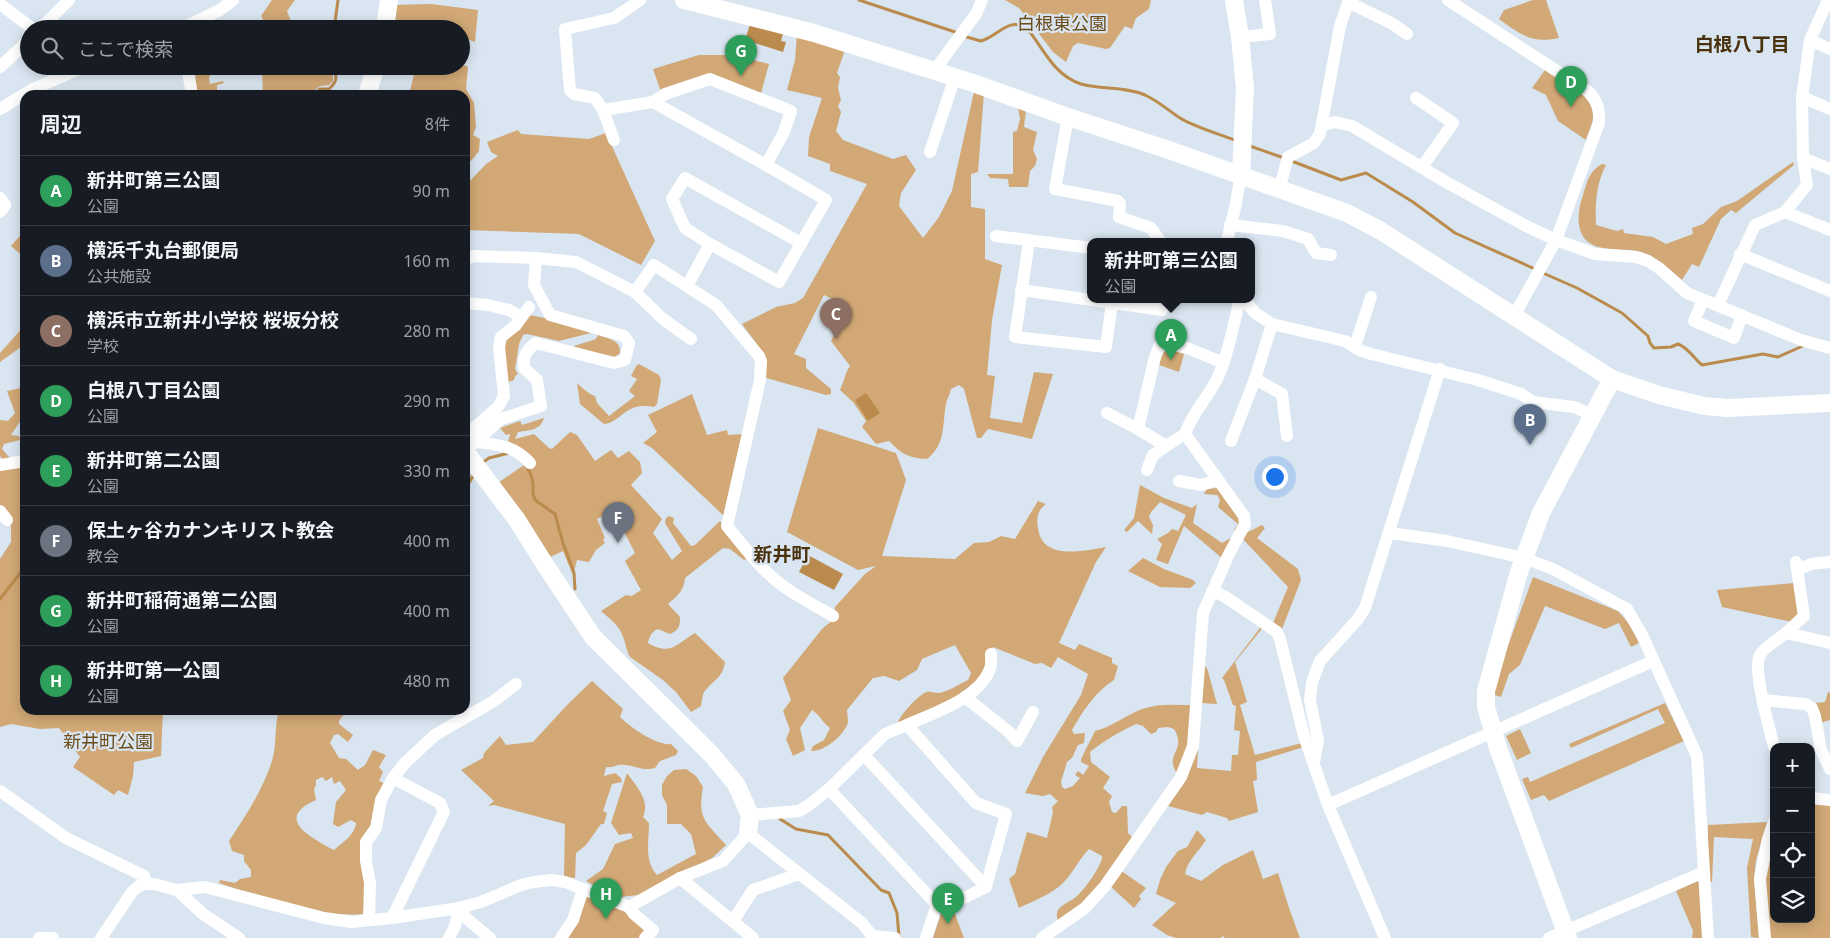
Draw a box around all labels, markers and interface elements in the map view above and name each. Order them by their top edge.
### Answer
park label: 白根東公園 [1017,11,1107,35]
search box [20,20,470,75]
district label: 白根八丁目 [1694,31,1790,57]
icon: search [38,34,66,62]
pin: G [725,35,757,76]
text: ここで検索 [78,36,173,62]
pin: D [1555,66,1587,107]
text: 周辺 [40,110,82,138]
text: 8件 [425,113,450,135]
text: 新井町第三公園 [87,167,220,193]
text: A [50,180,62,202]
text: 90 m [413,180,450,202]
text: 公園 [87,195,119,217]
text: 横浜千丸台郵便局 [87,237,239,263]
popup [1087,238,1255,303]
text: 新井町第三公園 [1104,247,1238,273]
text: B [51,250,61,272]
text: 160 m [403,250,450,272]
text: 公共施設 [87,265,151,287]
text: 公園 [1104,275,1137,297]
pin: C [820,298,852,339]
text: 横浜市立新井小学校 桜坂分校 [87,307,339,333]
pin: A [1155,319,1187,360]
text: C [51,320,61,342]
text: 280 m [403,320,450,342]
text: 学校 [87,335,119,357]
text: 白根八丁目公園 [87,377,220,403]
text: D [50,390,62,412]
text: 290 m [403,390,450,412]
pin: B [1514,404,1546,445]
text: 公園 [87,405,119,427]
text: 新井町第二公園 [87,447,220,473]
text: E [52,460,60,482]
text: 330 m [403,460,450,482]
your location [1262,464,1288,490]
text: 公園 [87,475,119,497]
pin: F [602,502,634,543]
text: 保土ヶ谷カナンキリスト教会 [87,517,334,543]
text: F [52,530,60,552]
text: 400 m [403,530,450,552]
district label: 新井町 [753,541,811,567]
text: 教会 [87,545,119,567]
text: 新井町稲荷通第二公園 [87,587,277,613]
text: G [50,600,62,622]
text: 400 m [403,600,450,622]
text: 公園 [87,615,119,637]
text: 新井町第一公園 [87,657,220,683]
text: H [50,670,62,692]
text: 480 m [403,670,450,692]
text: 公園 [87,685,119,707]
park label: 新井町公園 [63,729,153,753]
map controls [1770,743,1815,923]
button: + [1770,743,1815,788]
button: − [1770,788,1815,833]
button: locate [1770,833,1815,878]
pin: H [590,878,622,919]
button: layers [1770,878,1815,923]
pin: E [932,883,964,924]

